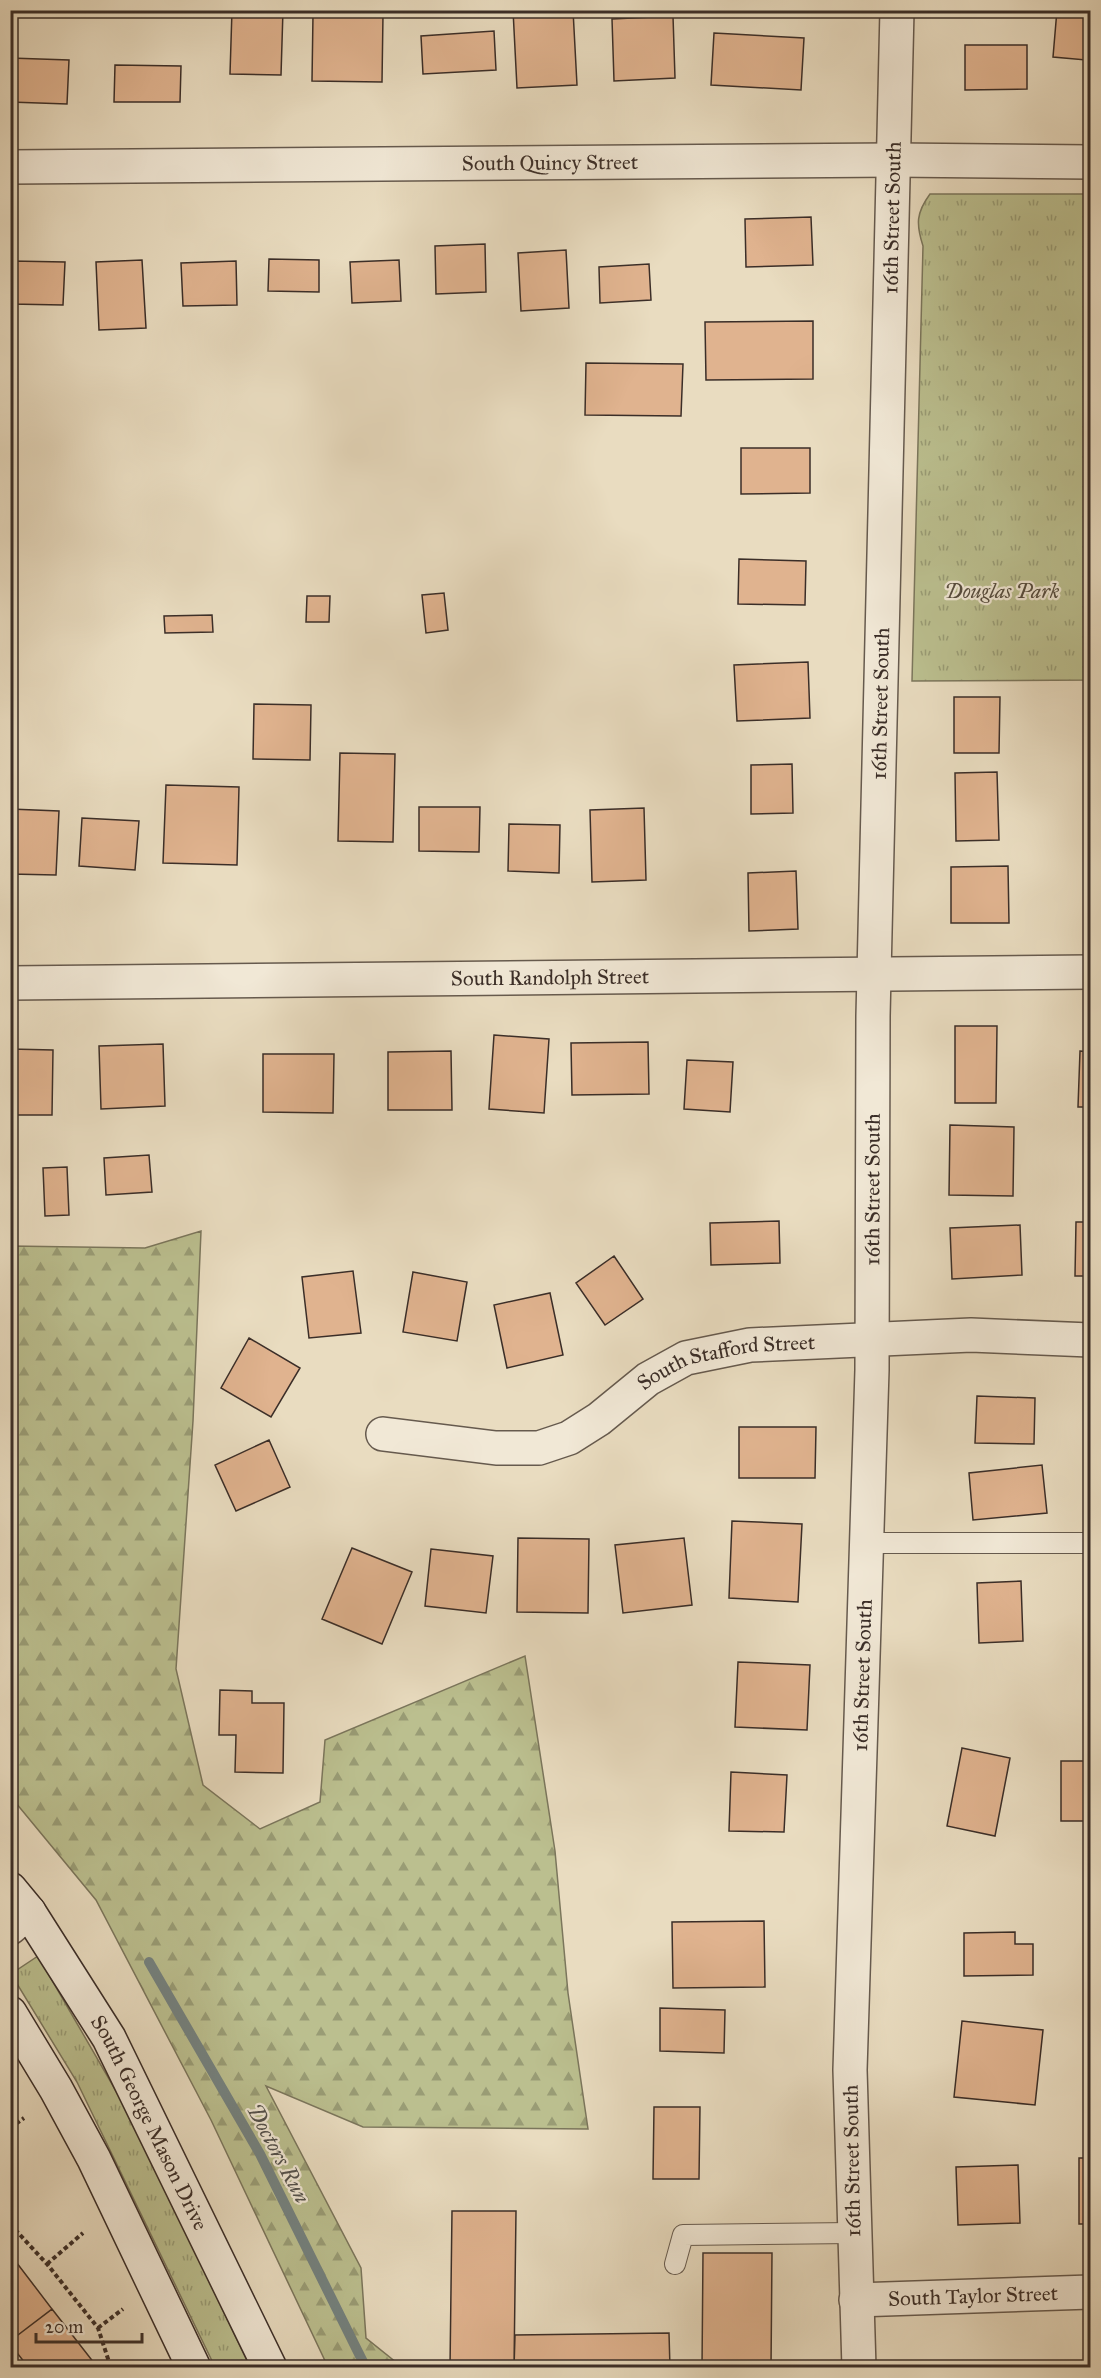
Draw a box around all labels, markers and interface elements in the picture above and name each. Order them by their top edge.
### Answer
street label: 16th Street South [877,141,907,294]
street label: South Quincy Street [462,149,639,176]
park label: Douglas Park [945,578,1060,604]
street label: 16th Street South [866,627,895,780]
street label: South Randolph Street [451,963,650,992]
street label: 16th Street South [859,1113,886,1266]
street label: South Stafford Street [632,1329,816,1396]
street label: 16th Street South [847,1598,878,1752]
street label: South George Mason Drive [85,2010,214,2235]
street label: 16th Street South [838,2084,866,2237]
water label: Doctors Run [241,2099,316,2208]
street label: South Taylor Street [887,2280,1059,2312]
scale bar [36,2306,142,2344]
text: 20 m [45,2316,83,2338]

